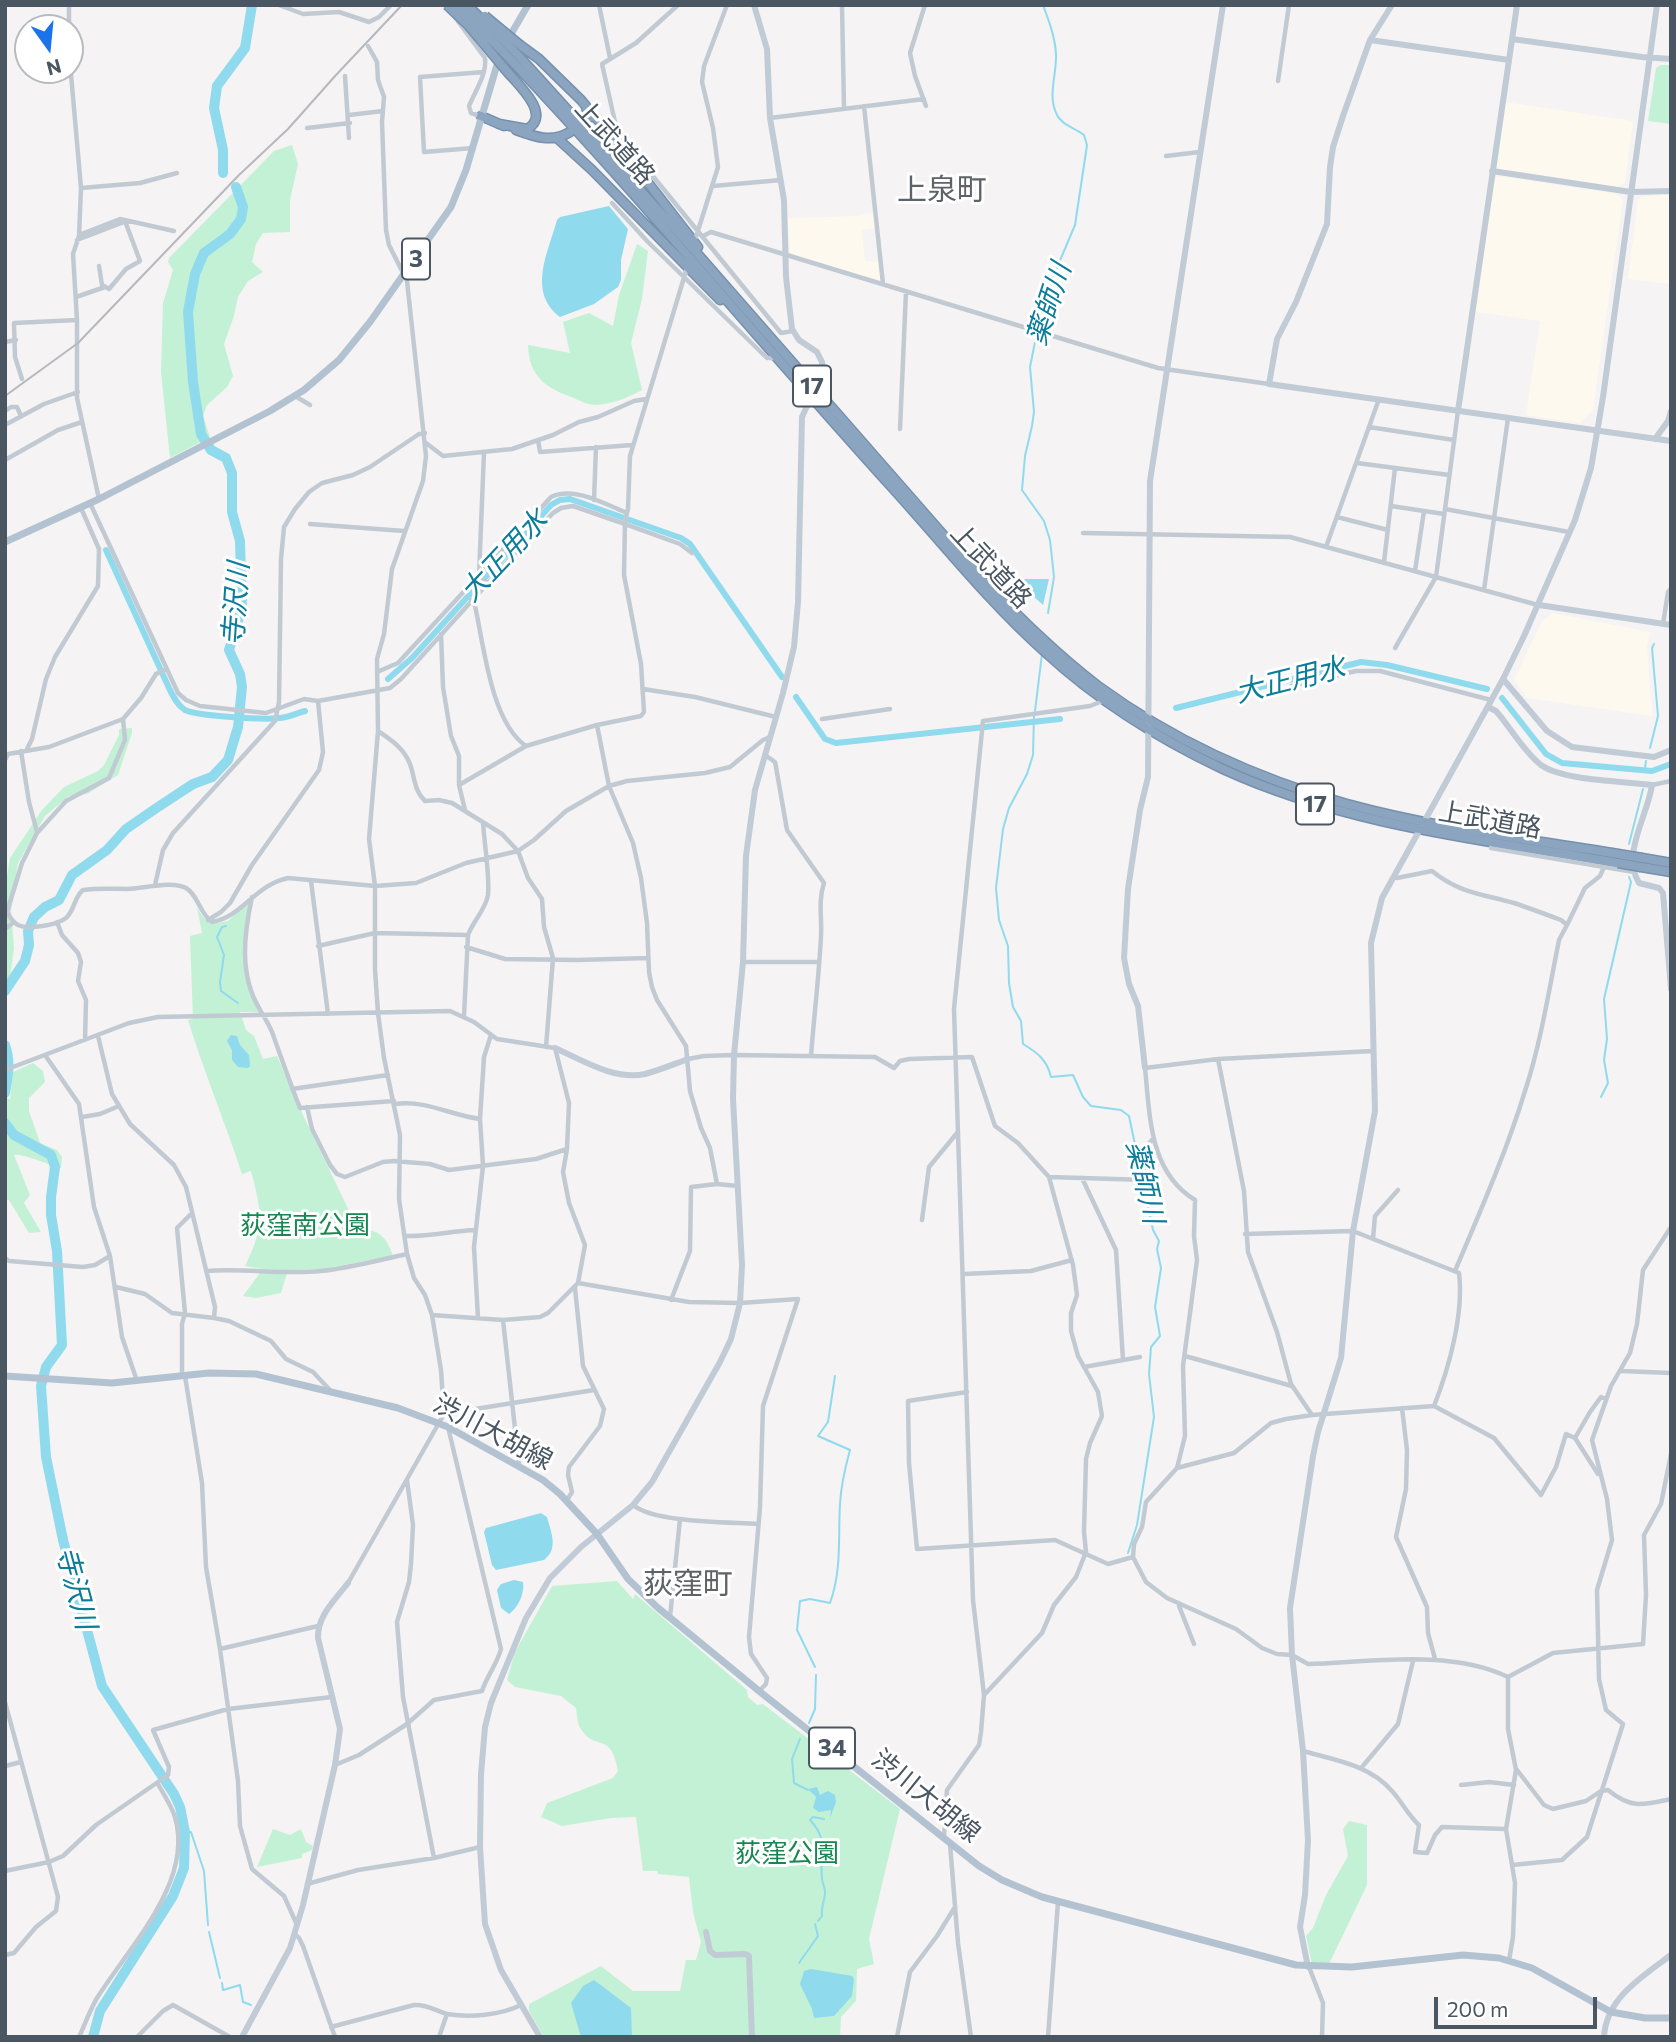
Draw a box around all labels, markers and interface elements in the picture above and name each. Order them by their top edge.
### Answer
north arrow [14,14,84,84]
text: N [44,55,64,81]
street label: 上武道路 [569,93,661,191]
district label: 上泉町 [897,172,987,208]
road number: 3 [402,238,430,280]
water label: 薬師川 [1020,259,1078,349]
road number: 17 [793,366,831,407]
water label: 大正用水 [454,504,554,608]
street label: 上武道路 [944,517,1038,615]
water label: 寺沢川 [216,561,256,647]
water label: 大正用水 [1232,650,1348,710]
road number: 17 [1296,784,1334,824]
street label: 上武道路 [1436,796,1544,844]
water label: 薬師川 [1119,1137,1171,1227]
park label: 荻窪南公園 [240,1209,370,1241]
street label: 渋川大胡線 [428,1388,558,1476]
water label: 寺沢川 [49,1543,103,1633]
district label: 荻窪町 [643,1566,733,1602]
road number: 34 [809,1728,855,1768]
street label: 渋川大胡線 [866,1743,986,1849]
park label: 荻窪公園 [735,1837,839,1869]
scale bar [1438,1982,1601,2026]
text: 200 m [1447,1996,1508,2021]

